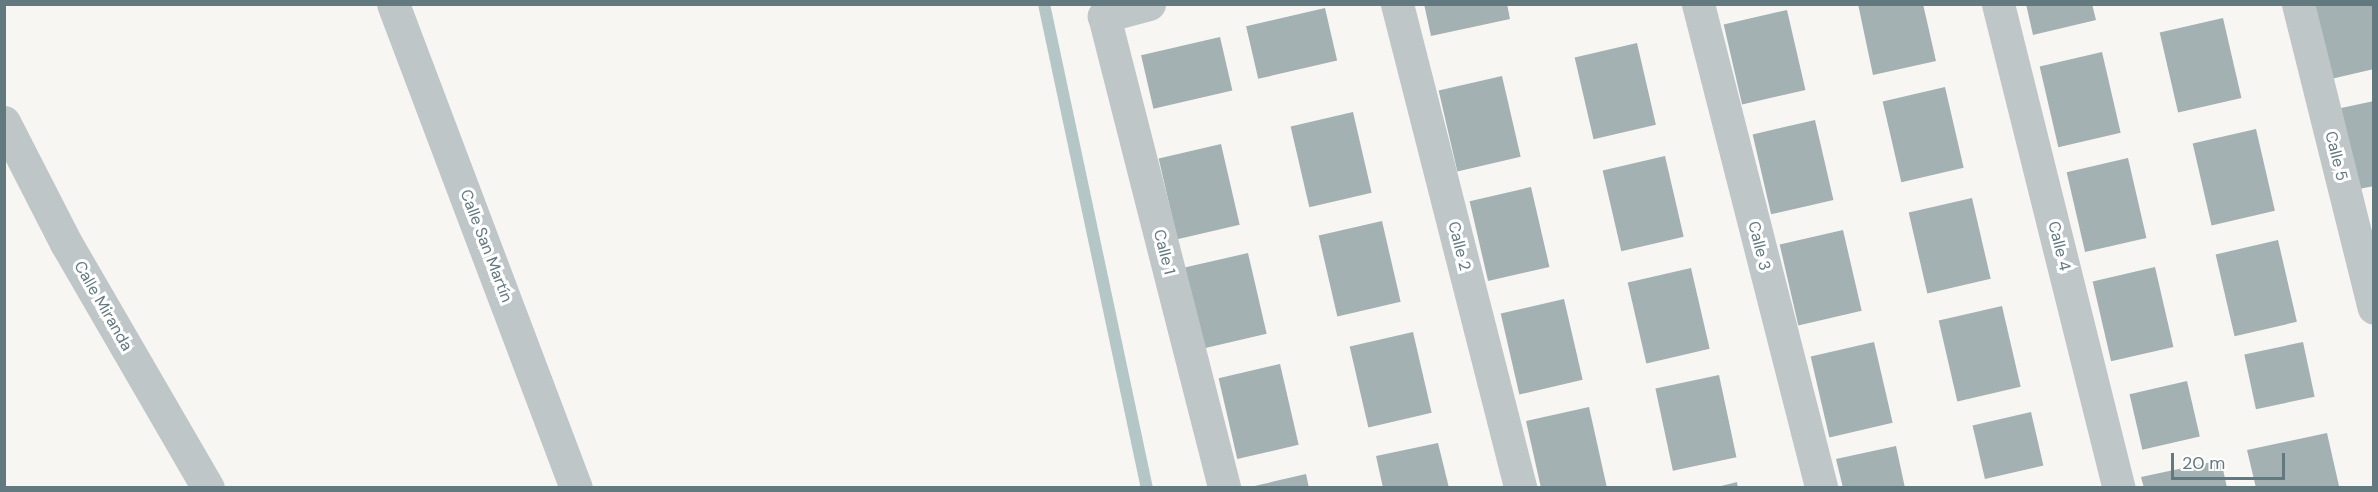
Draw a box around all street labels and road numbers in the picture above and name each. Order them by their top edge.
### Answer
street label: Calle 5 [2321,129,2351,183]
street label: Calle San Martín [456,187,516,305]
street label: Calle 2 [1444,219,1474,273]
street label: Calle 3 [1744,219,1774,273]
street label: Calle 4 [2044,219,2074,273]
street label: Calle 1 [1149,228,1179,276]
street label: Calle Miranda [70,258,136,354]

